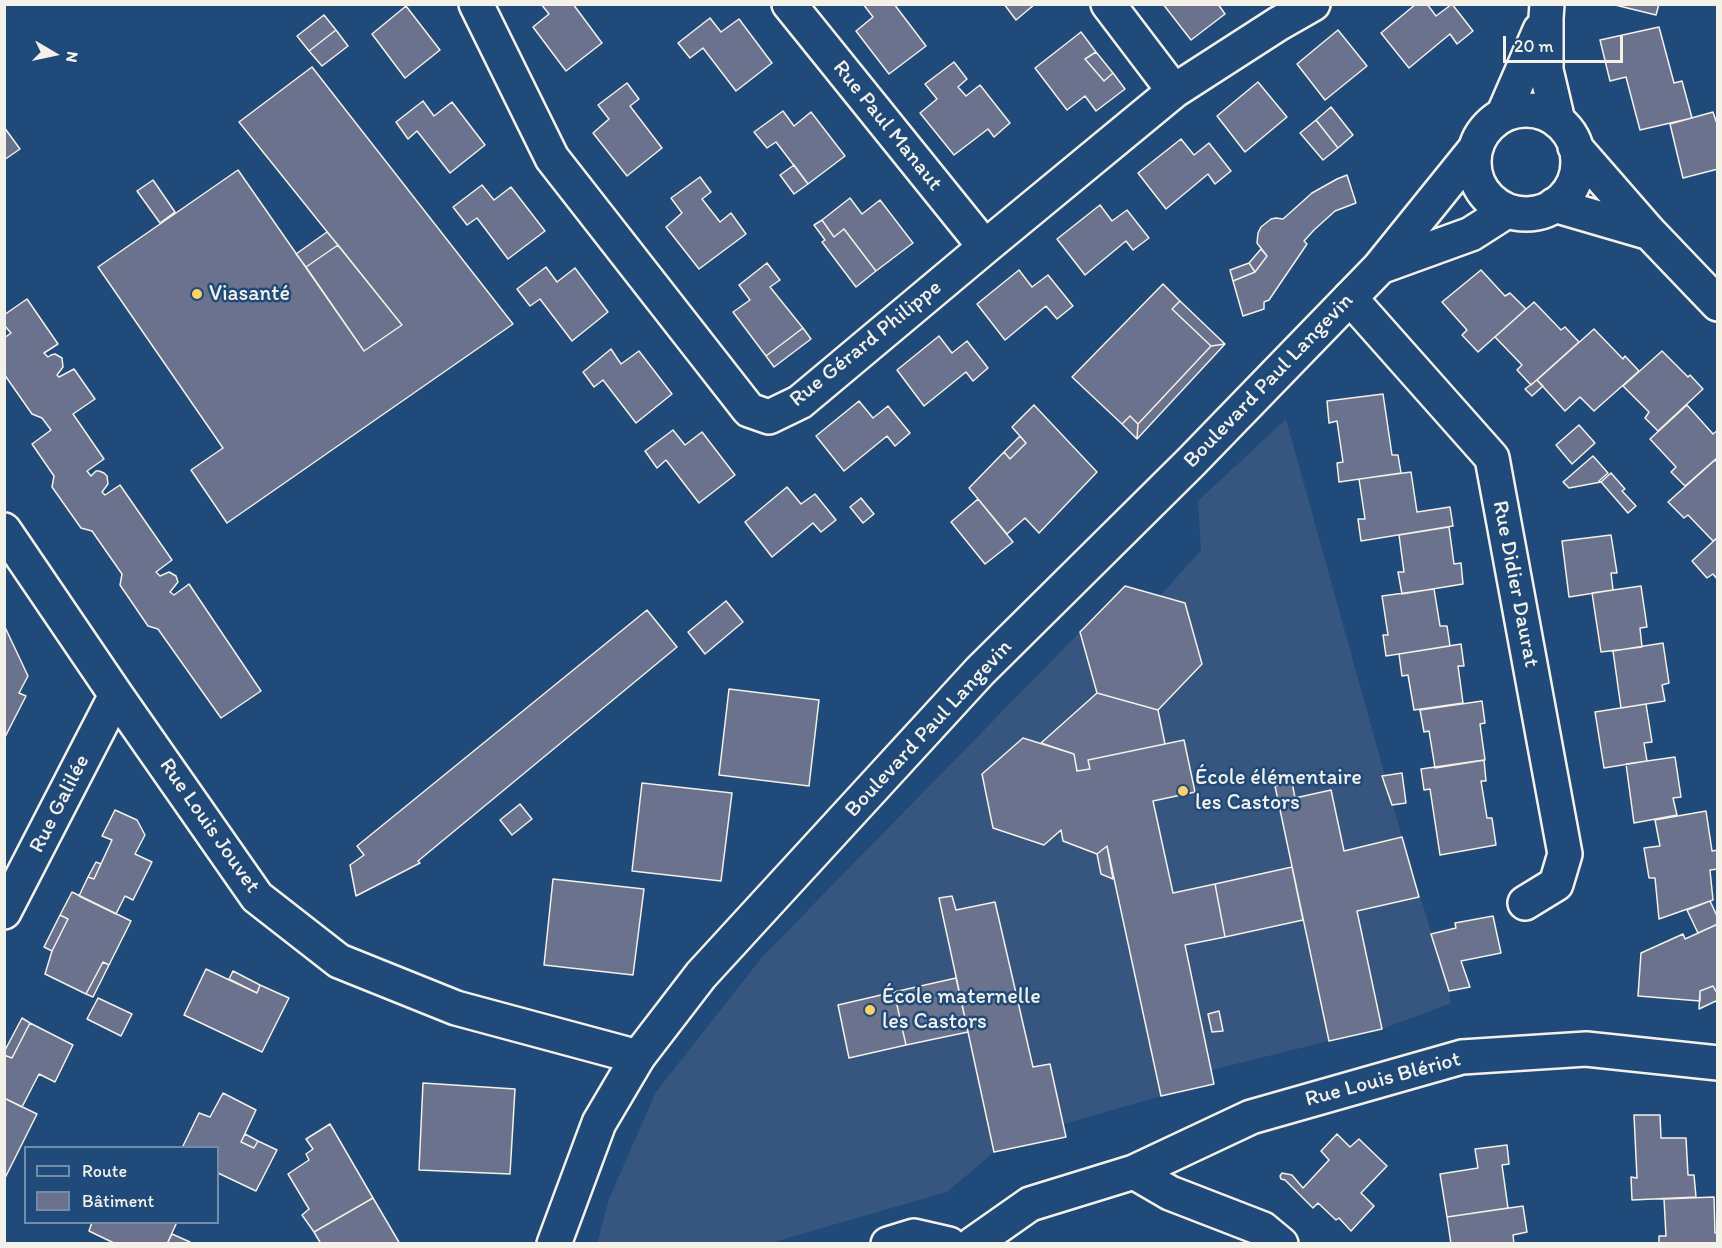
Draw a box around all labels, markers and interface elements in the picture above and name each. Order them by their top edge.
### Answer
north arrow [24,24,84,84]
scale bar [1506,24,1626,62]
text: 20 m [1514,35,1554,57]
text: N [62,50,83,64]
street label: Rue Paul Manaut [826,56,948,196]
street label: Rue Gérard Philippe [785,275,947,413]
place label: Viasanté [209,281,290,307]
marker: Viasanté [190,287,204,301]
street label: Boulevard Paul Langevin [1179,288,1359,474]
street label: Rue Didier Daurat [1486,498,1544,670]
street label: Boulevard Paul Langevin [840,635,1018,823]
street label: Rue Galilée [24,750,96,858]
street label: Rue Louis Jouvet [153,754,265,898]
place label: École élémentaire les Castors [1195,765,1362,816]
marker: École élémentaire les Castors [1176,784,1190,798]
place label: École maternelle les Castors [882,984,1041,1036]
marker: École maternelle les Castors [863,1003,877,1017]
street label: Rue Louis Blériot [1302,1047,1464,1113]
legend [24,1146,219,1224]
text: Route [82,1160,127,1182]
text: Bâtiment [82,1190,154,1212]

